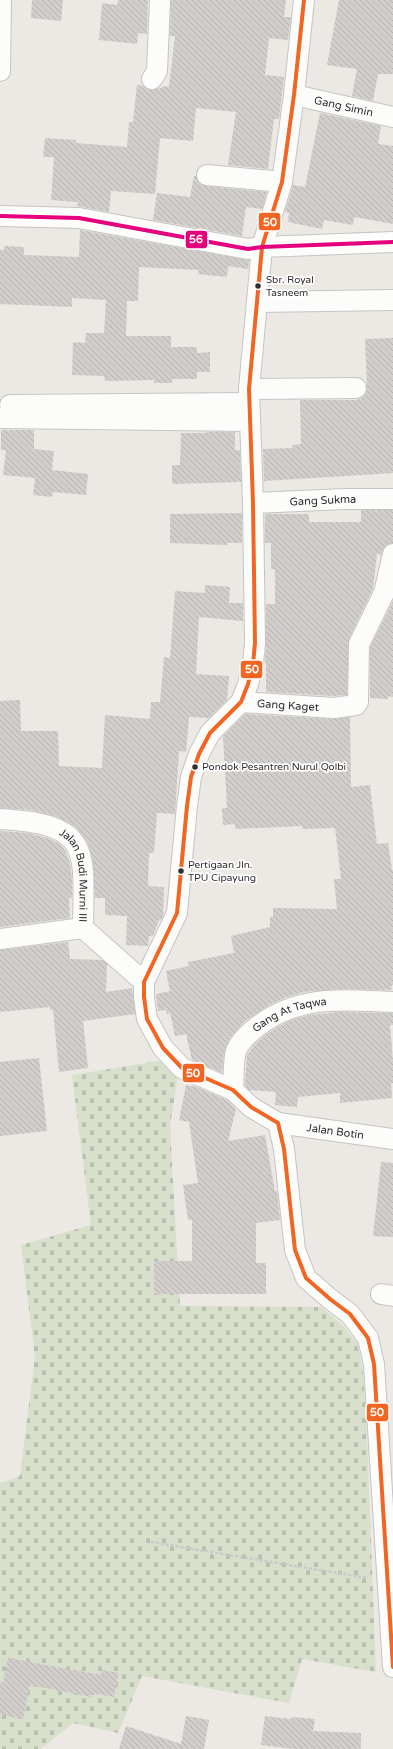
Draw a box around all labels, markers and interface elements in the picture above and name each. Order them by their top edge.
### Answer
street label: Gang Simin [313,93,375,119]
line badge: 50 [258,212,281,231]
text: 50 [263,216,277,229]
line badge: 56 [185,230,208,249]
text: 56 [189,233,203,246]
place label: Sbr. Royal Tasneem [266,274,314,299]
marker: Sbr. Royal Tasneem [253,281,263,291]
street label: Gang Sukma [289,493,356,508]
line badge: 50 [240,660,263,679]
text: 50 [245,663,259,676]
street label: Gang Kaget [257,697,319,714]
place label: Pondok Pesantren Nurul Qolbi [202,761,346,773]
marker: Pondok Pesantren Nurul Qolbi [190,762,200,772]
street label: Jalan Budi Murni III [57,825,90,922]
place label: Pertigaan Jln. TPU Cipayung [188,859,256,884]
marker: Pertigaan Jln. TPU Cipayung [176,866,186,876]
street label: Gang At Taqwa [250,994,327,1035]
line badge: 50 [182,1063,205,1083]
text: 50 [186,1067,200,1080]
street label: Jalan Botin [306,1121,365,1141]
line badge: 50 [366,1403,389,1422]
text: 50 [370,1406,384,1419]

